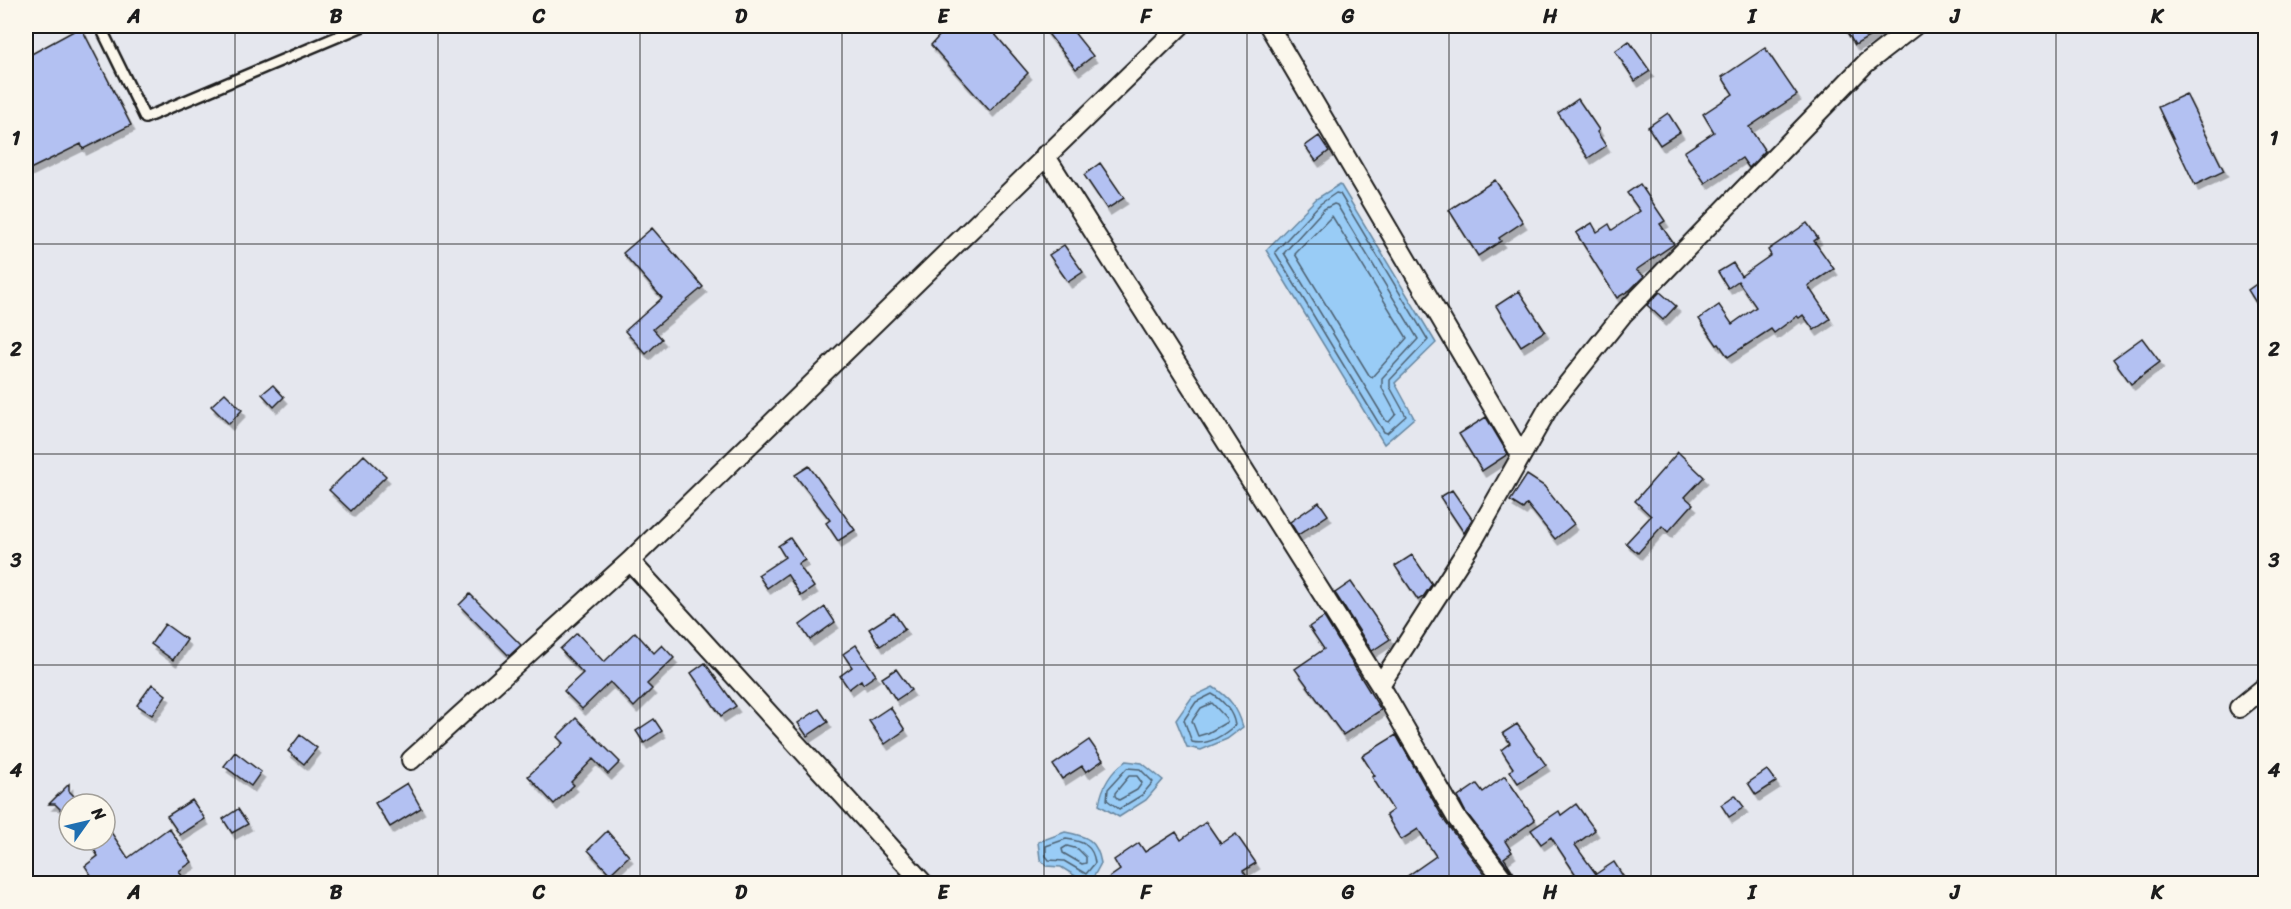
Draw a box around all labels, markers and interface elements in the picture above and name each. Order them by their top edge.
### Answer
text: A [126,0,141,34]
text: B [330,0,343,34]
text: C [532,0,546,34]
text: D [735,0,748,34]
text: E [937,0,950,34]
text: F [1140,0,1153,34]
text: G [1341,0,1355,34]
text: H [1542,0,1558,34]
text: I [1747,0,1758,34]
text: J [1949,0,1961,34]
text: K [2150,0,2165,34]
text: 1 [12,121,21,156]
text: 1 [2270,121,2279,156]
text: 2 [9,332,22,367]
text: 2 [2267,332,2280,367]
text: 3 [10,543,22,578]
text: 3 [2268,543,2280,578]
text: 4 [9,753,23,788]
text: 4 [2267,753,2281,788]
north arrow [57,792,117,852]
text: N [83,800,115,827]
text: A [126,875,141,909]
text: B [330,875,343,909]
text: C [532,875,546,909]
text: D [735,875,748,909]
text: E [937,875,950,909]
text: F [1140,875,1153,909]
text: G [1341,875,1355,909]
text: H [1542,875,1558,909]
text: I [1747,875,1758,909]
text: J [1949,875,1961,909]
text: K [2150,875,2165,909]

